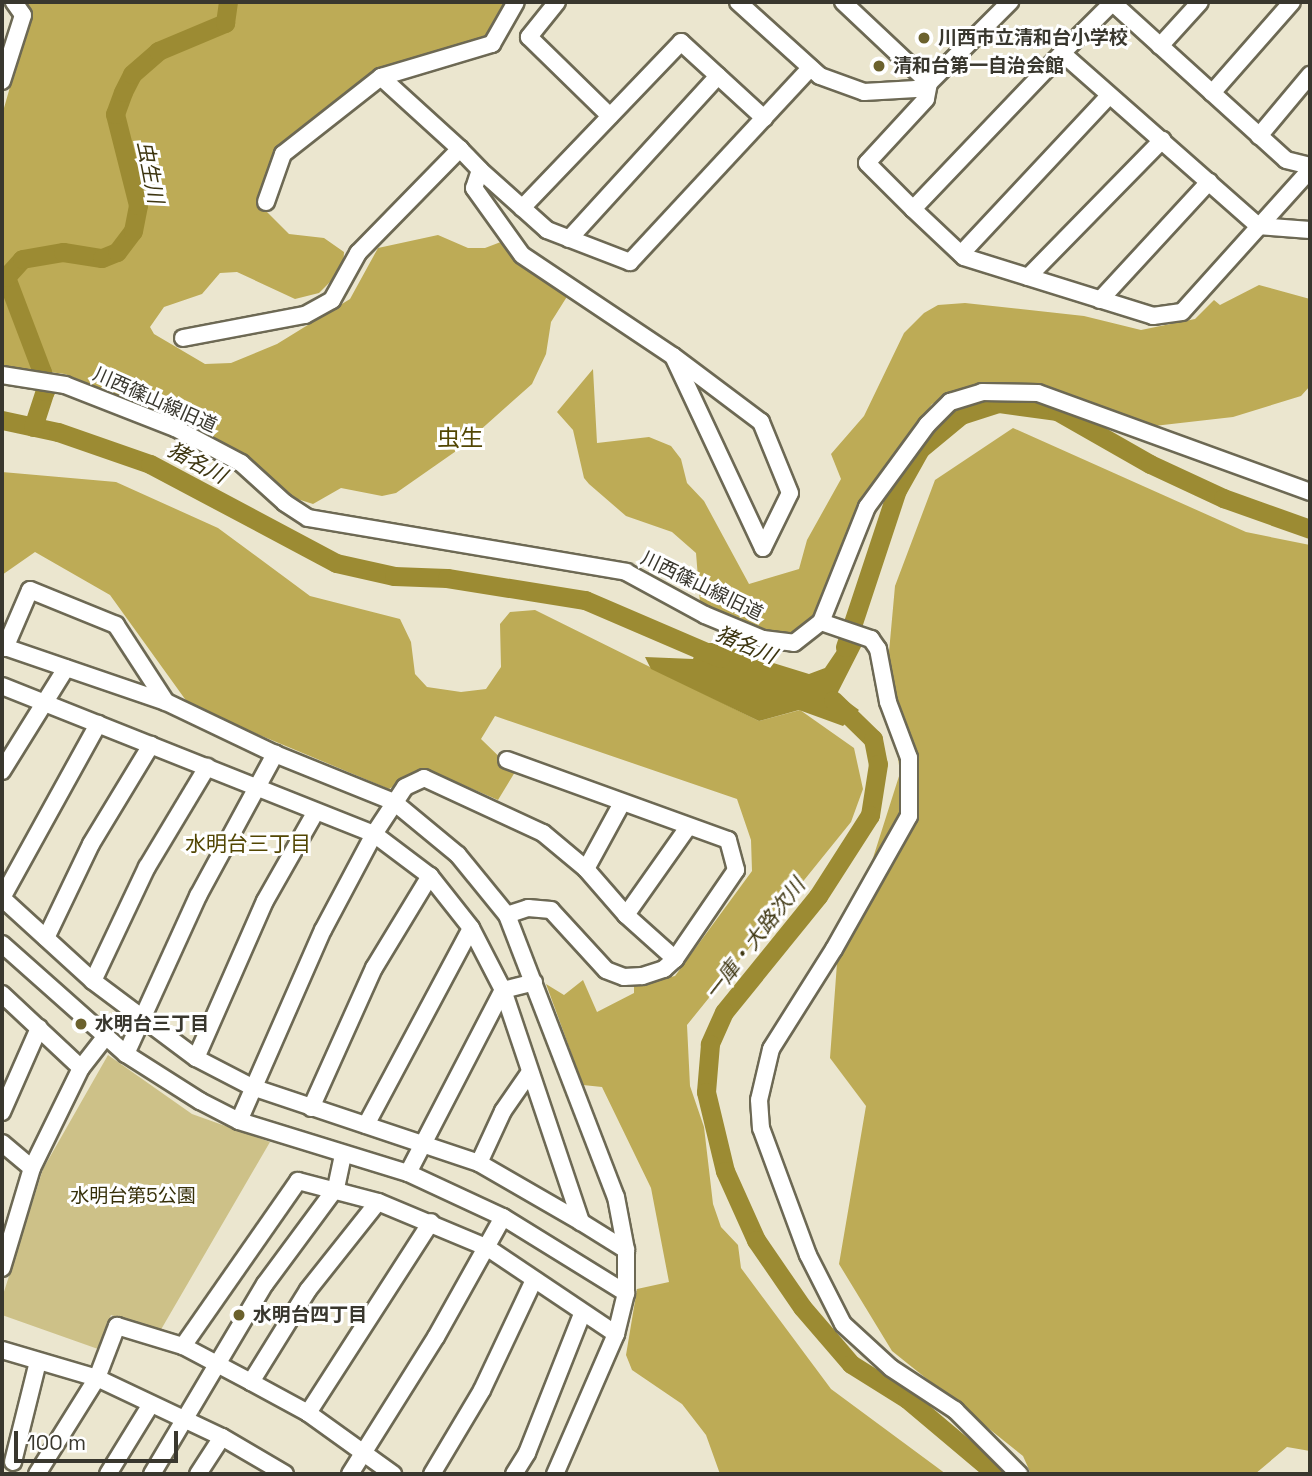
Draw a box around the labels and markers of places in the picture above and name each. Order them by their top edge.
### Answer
place label: 川西市立清和台小学校 [938,27,1128,49]
marker: 川西市立清和台小学校 [916,30,932,46]
place label: 清和台第一自治会館 [893,55,1064,77]
marker: 清和台第一自治会館 [871,58,887,74]
place label: 水明台三丁目 [95,1013,209,1035]
marker: 水明台三丁目 [73,1016,89,1032]
place label: 水明台四丁目 [253,1304,367,1326]
marker: 水明台四丁目 [231,1307,247,1323]

